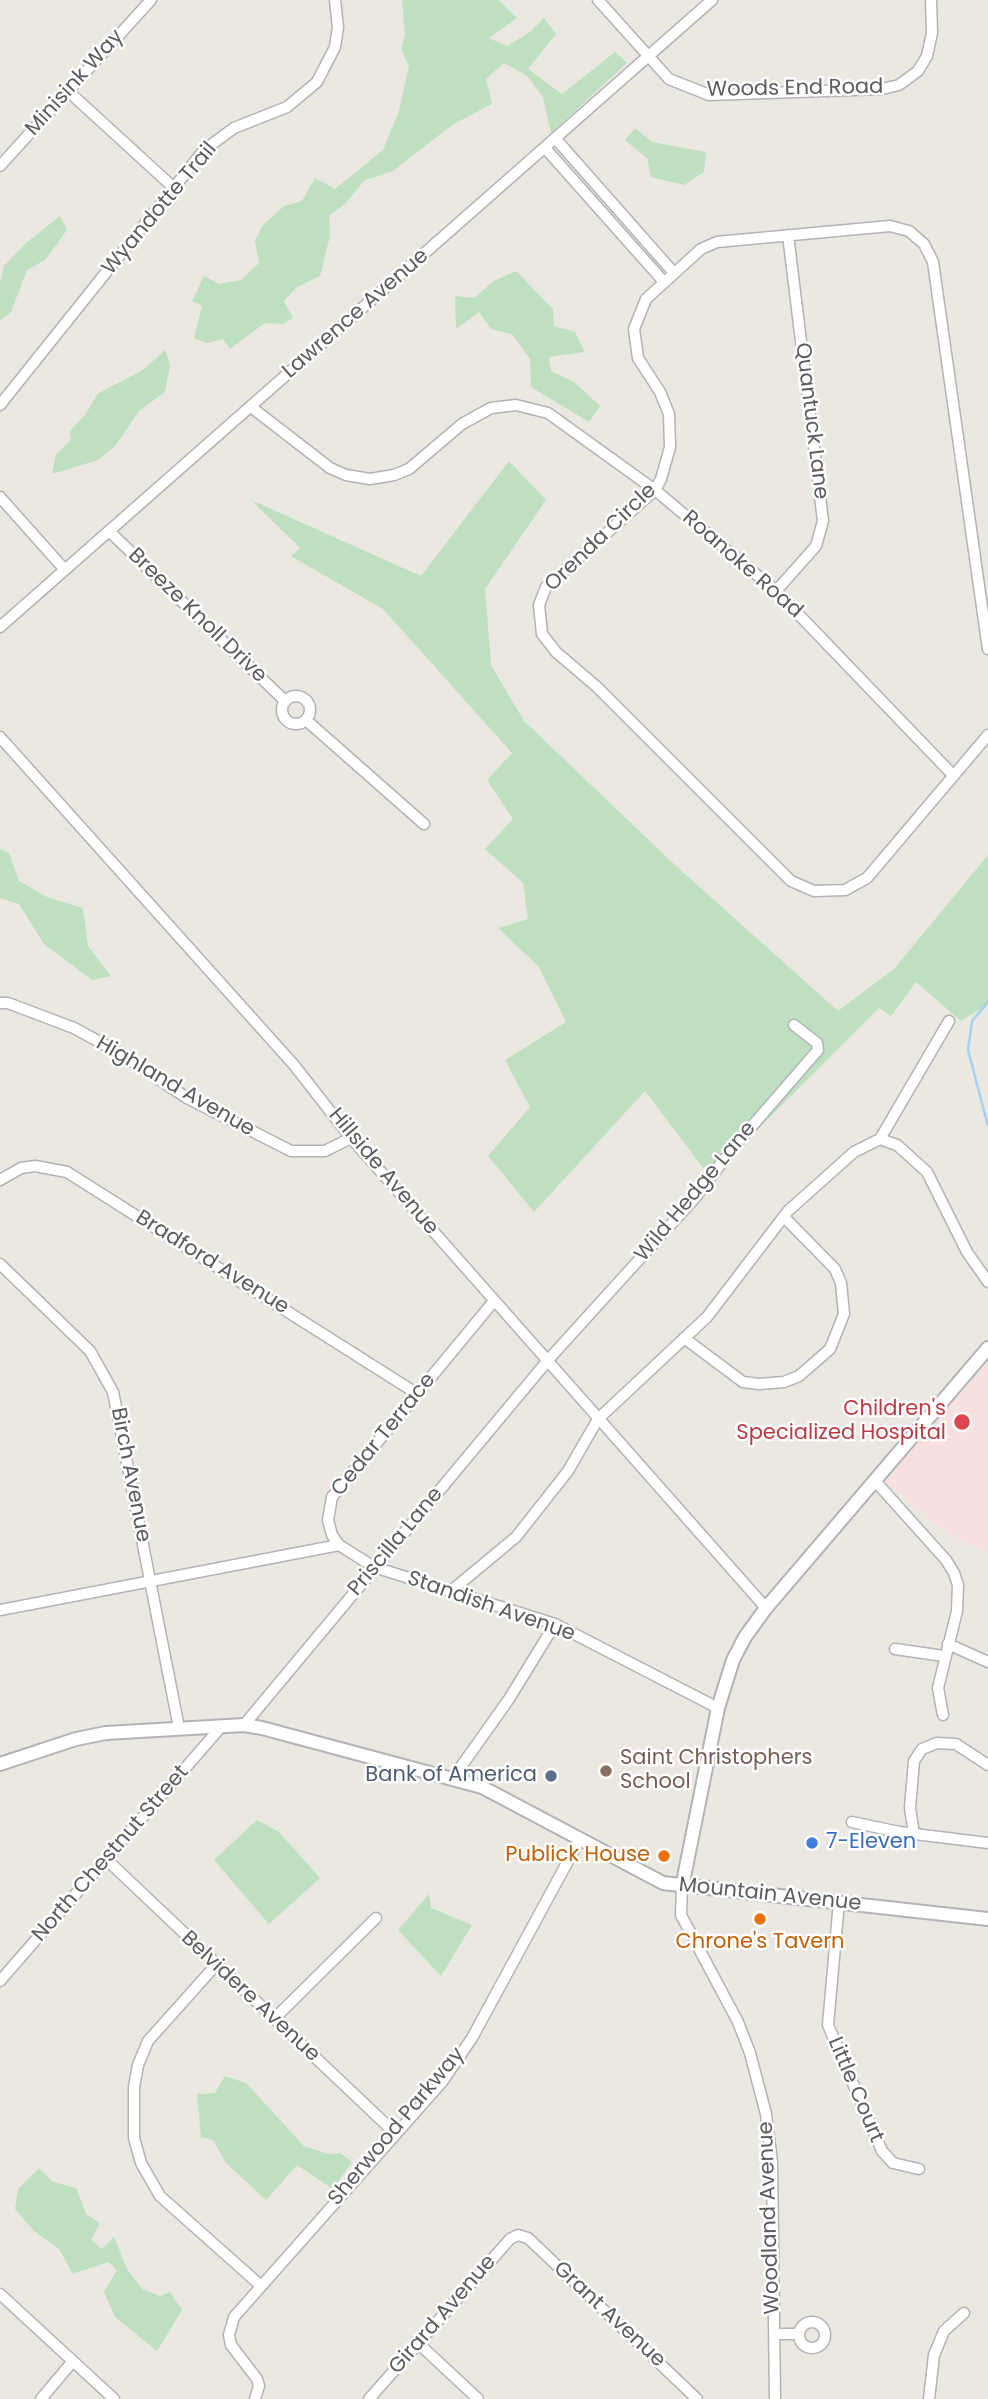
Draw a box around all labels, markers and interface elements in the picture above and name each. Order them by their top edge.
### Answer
street label: Minisink Way [21,25,129,141]
street label: Woods End Road [706,75,884,103]
street label: Wyandotte Trail [97,138,223,280]
street label: Lawrence Avenue [278,244,434,384]
street label: Quantuck Lane [789,341,833,501]
street label: Orenda Circle [540,479,662,597]
street label: Roanoke Road [677,506,807,624]
street label: Breeze Knoll Drive [122,543,272,689]
street label: Highland Avenue [91,1031,259,1143]
street label: Hillside Avenue [323,1103,443,1241]
street label: Wild Hedge Lane [630,1117,762,1267]
street label: Bradford Avenue [131,1206,293,1320]
street label: Cedar Terrace [327,1368,441,1502]
place label: Children's Specialized Hospital [736,1397,946,1447]
street label: Birch Avenue [105,1406,155,1544]
marker: Children's Specialized Hospital [952,1412,972,1432]
street label: Priscilla Lane [343,1483,449,1601]
street label: Standish Avenue [404,1566,578,1648]
place label: Saint Christophers School [620,1746,813,1796]
street label: North Chestnut Street [27,1761,195,1947]
place label: Bank of America [365,1763,537,1789]
marker: Saint Christophers School [598,1763,614,1779]
marker: Bank of America [543,1768,559,1784]
place label: 7-Eleven [826,1830,916,1856]
marker: 7-Eleven [804,1835,820,1851]
place label: Publick House [505,1843,650,1869]
marker: Publick House [656,1848,672,1864]
street label: Mountain Avenue [678,1873,862,1917]
marker: Chrone's Tavern [752,1911,768,1927]
street label: Belvidere Avenue [175,1926,325,2068]
place label: Chrone's Tavern [676,1930,844,1956]
street label: Little Court [822,2034,888,2146]
street label: Sherwood Parkway [323,2043,471,2211]
street label: Woodland Avenue [754,2121,786,2315]
street label: Girard Avenue [384,2250,502,2380]
street label: Grant Avenue [548,2257,670,2373]

